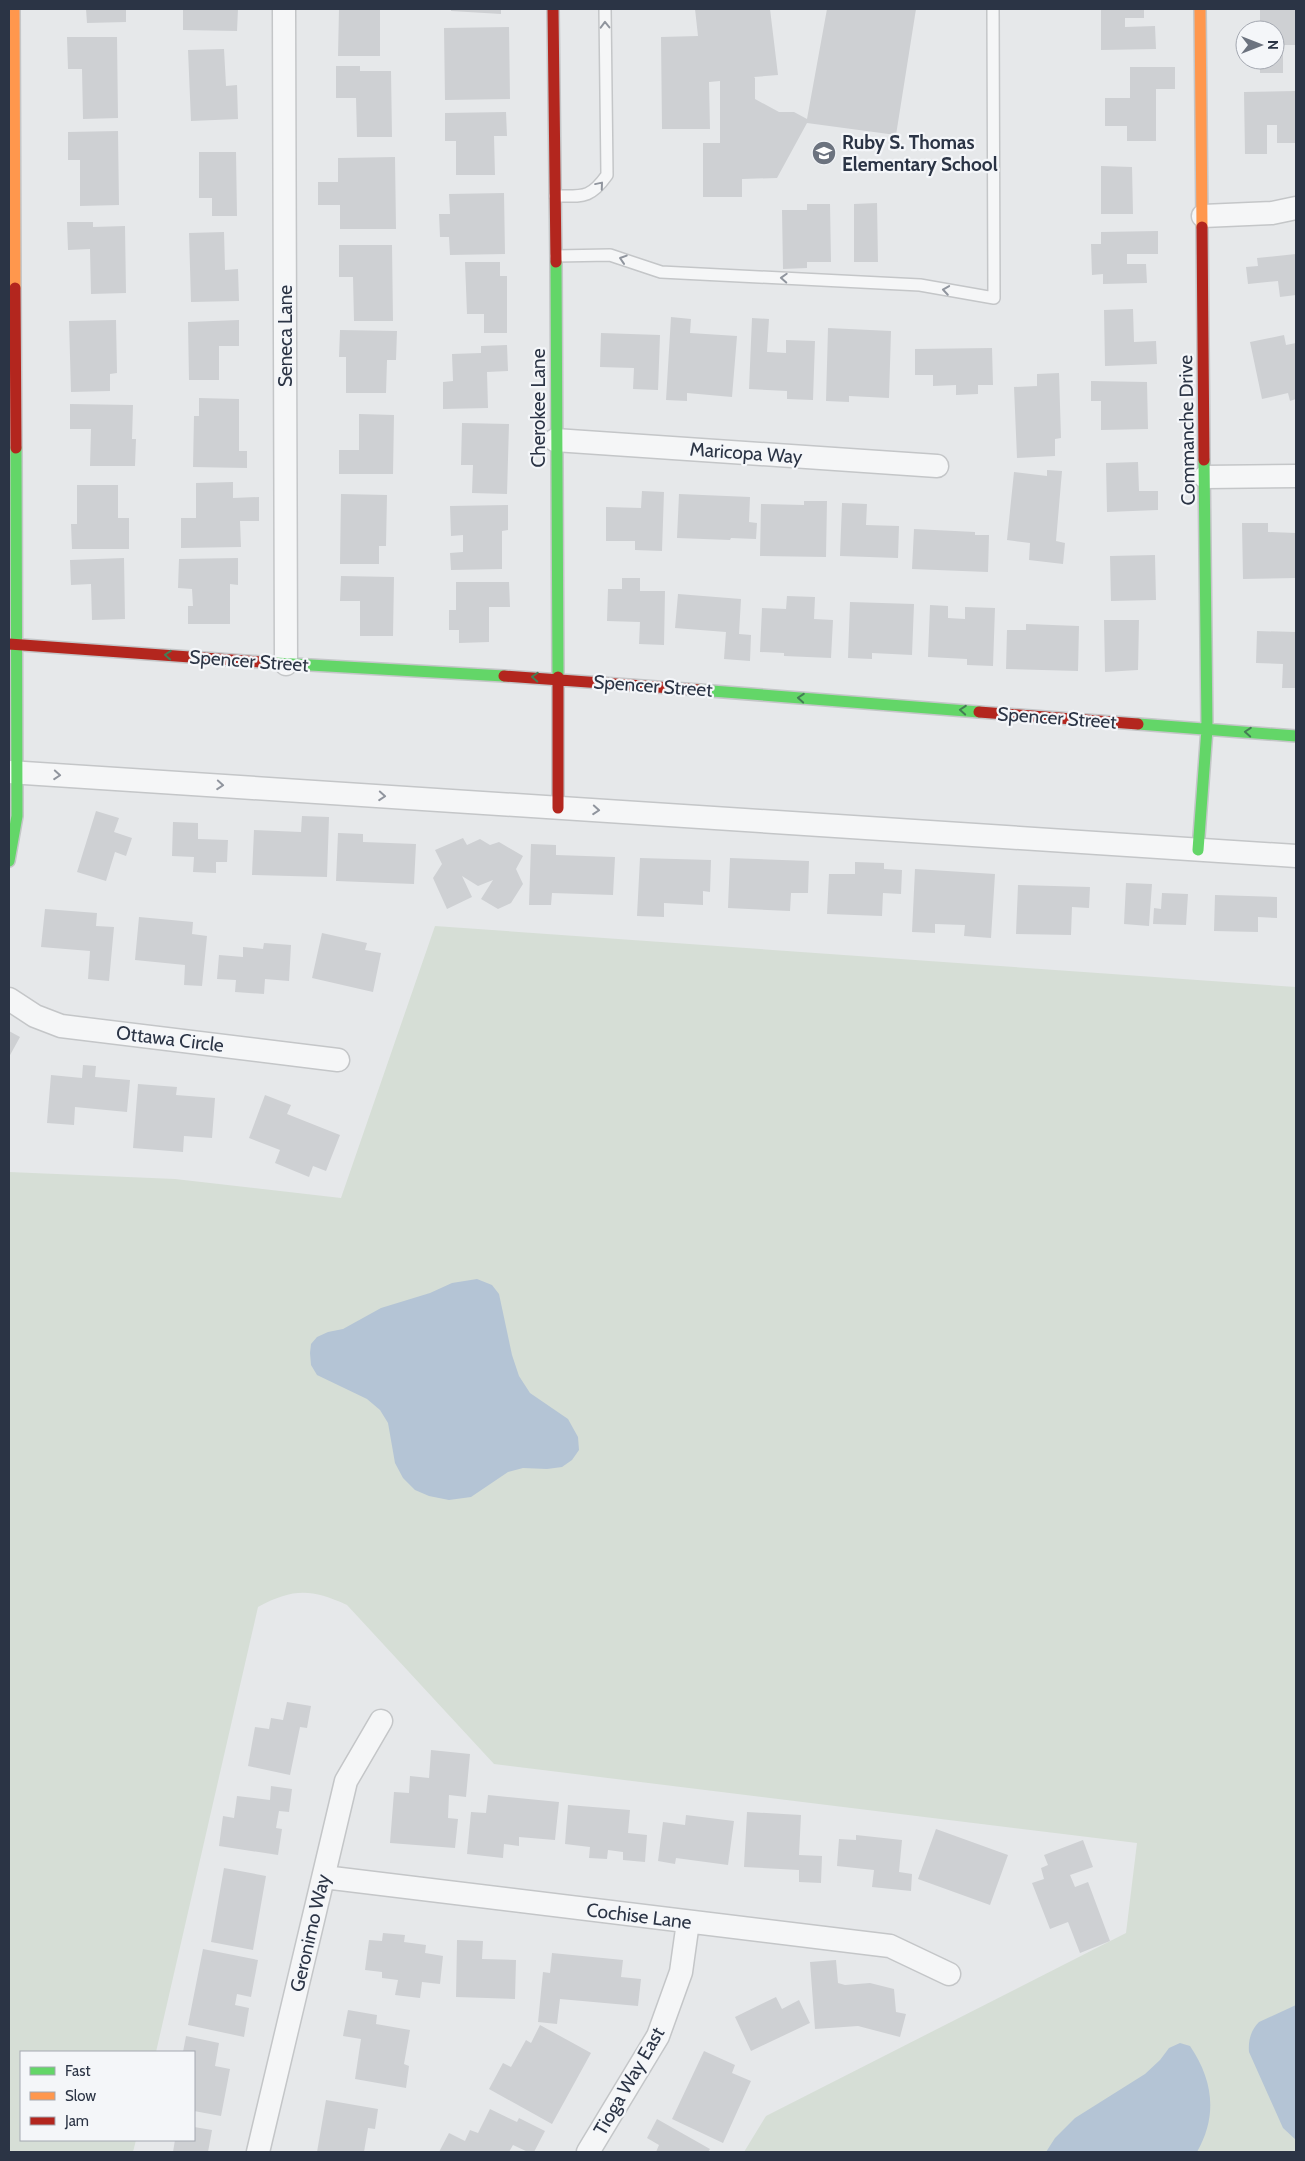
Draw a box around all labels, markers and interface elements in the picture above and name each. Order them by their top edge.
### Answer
north arrow [1235,20,1285,70]
one-way arrow [600,21,610,28]
text: N [1264,40,1282,50]
place label: Ruby S. Thomas Elementary School [842,131,998,176]
school or university icon: Ruby S. Thomas Elementary School [811,140,837,166]
one-way arrow [594,181,603,190]
one-way arrow [620,255,628,265]
one-way arrow [780,273,788,284]
street label: Seneca Lane [274,285,297,387]
one-way arrow [942,285,950,295]
street label: Cherokee Lane [527,348,550,467]
street label: Commanche Drive [1174,354,1200,505]
street label: Maricopa Way [689,438,804,468]
street label: Spencer Street [189,645,310,677]
one-way arrow [163,650,171,661]
street label: Spencer Street [593,670,714,702]
one-way arrow [530,672,538,683]
one-way arrow [797,692,805,703]
street label: Spencer Street [997,702,1118,734]
one-way arrow [959,705,967,716]
one-way arrow [1243,727,1251,738]
one-way arrow [54,769,62,780]
one-way arrow [216,780,224,791]
one-way arrow [378,790,386,801]
one-way arrow [593,805,601,816]
street label: Ottawa Circle [115,1021,225,1057]
street label: Geronimo Way [285,1871,335,1994]
street label: Cochise Lane [585,1898,693,1934]
street label: Tioga Way East [589,2022,670,2139]
legend [20,2051,195,2141]
text: Fast [65,2062,90,2080]
text: Slow [65,2087,96,2105]
text: Jam [64,2112,89,2130]

